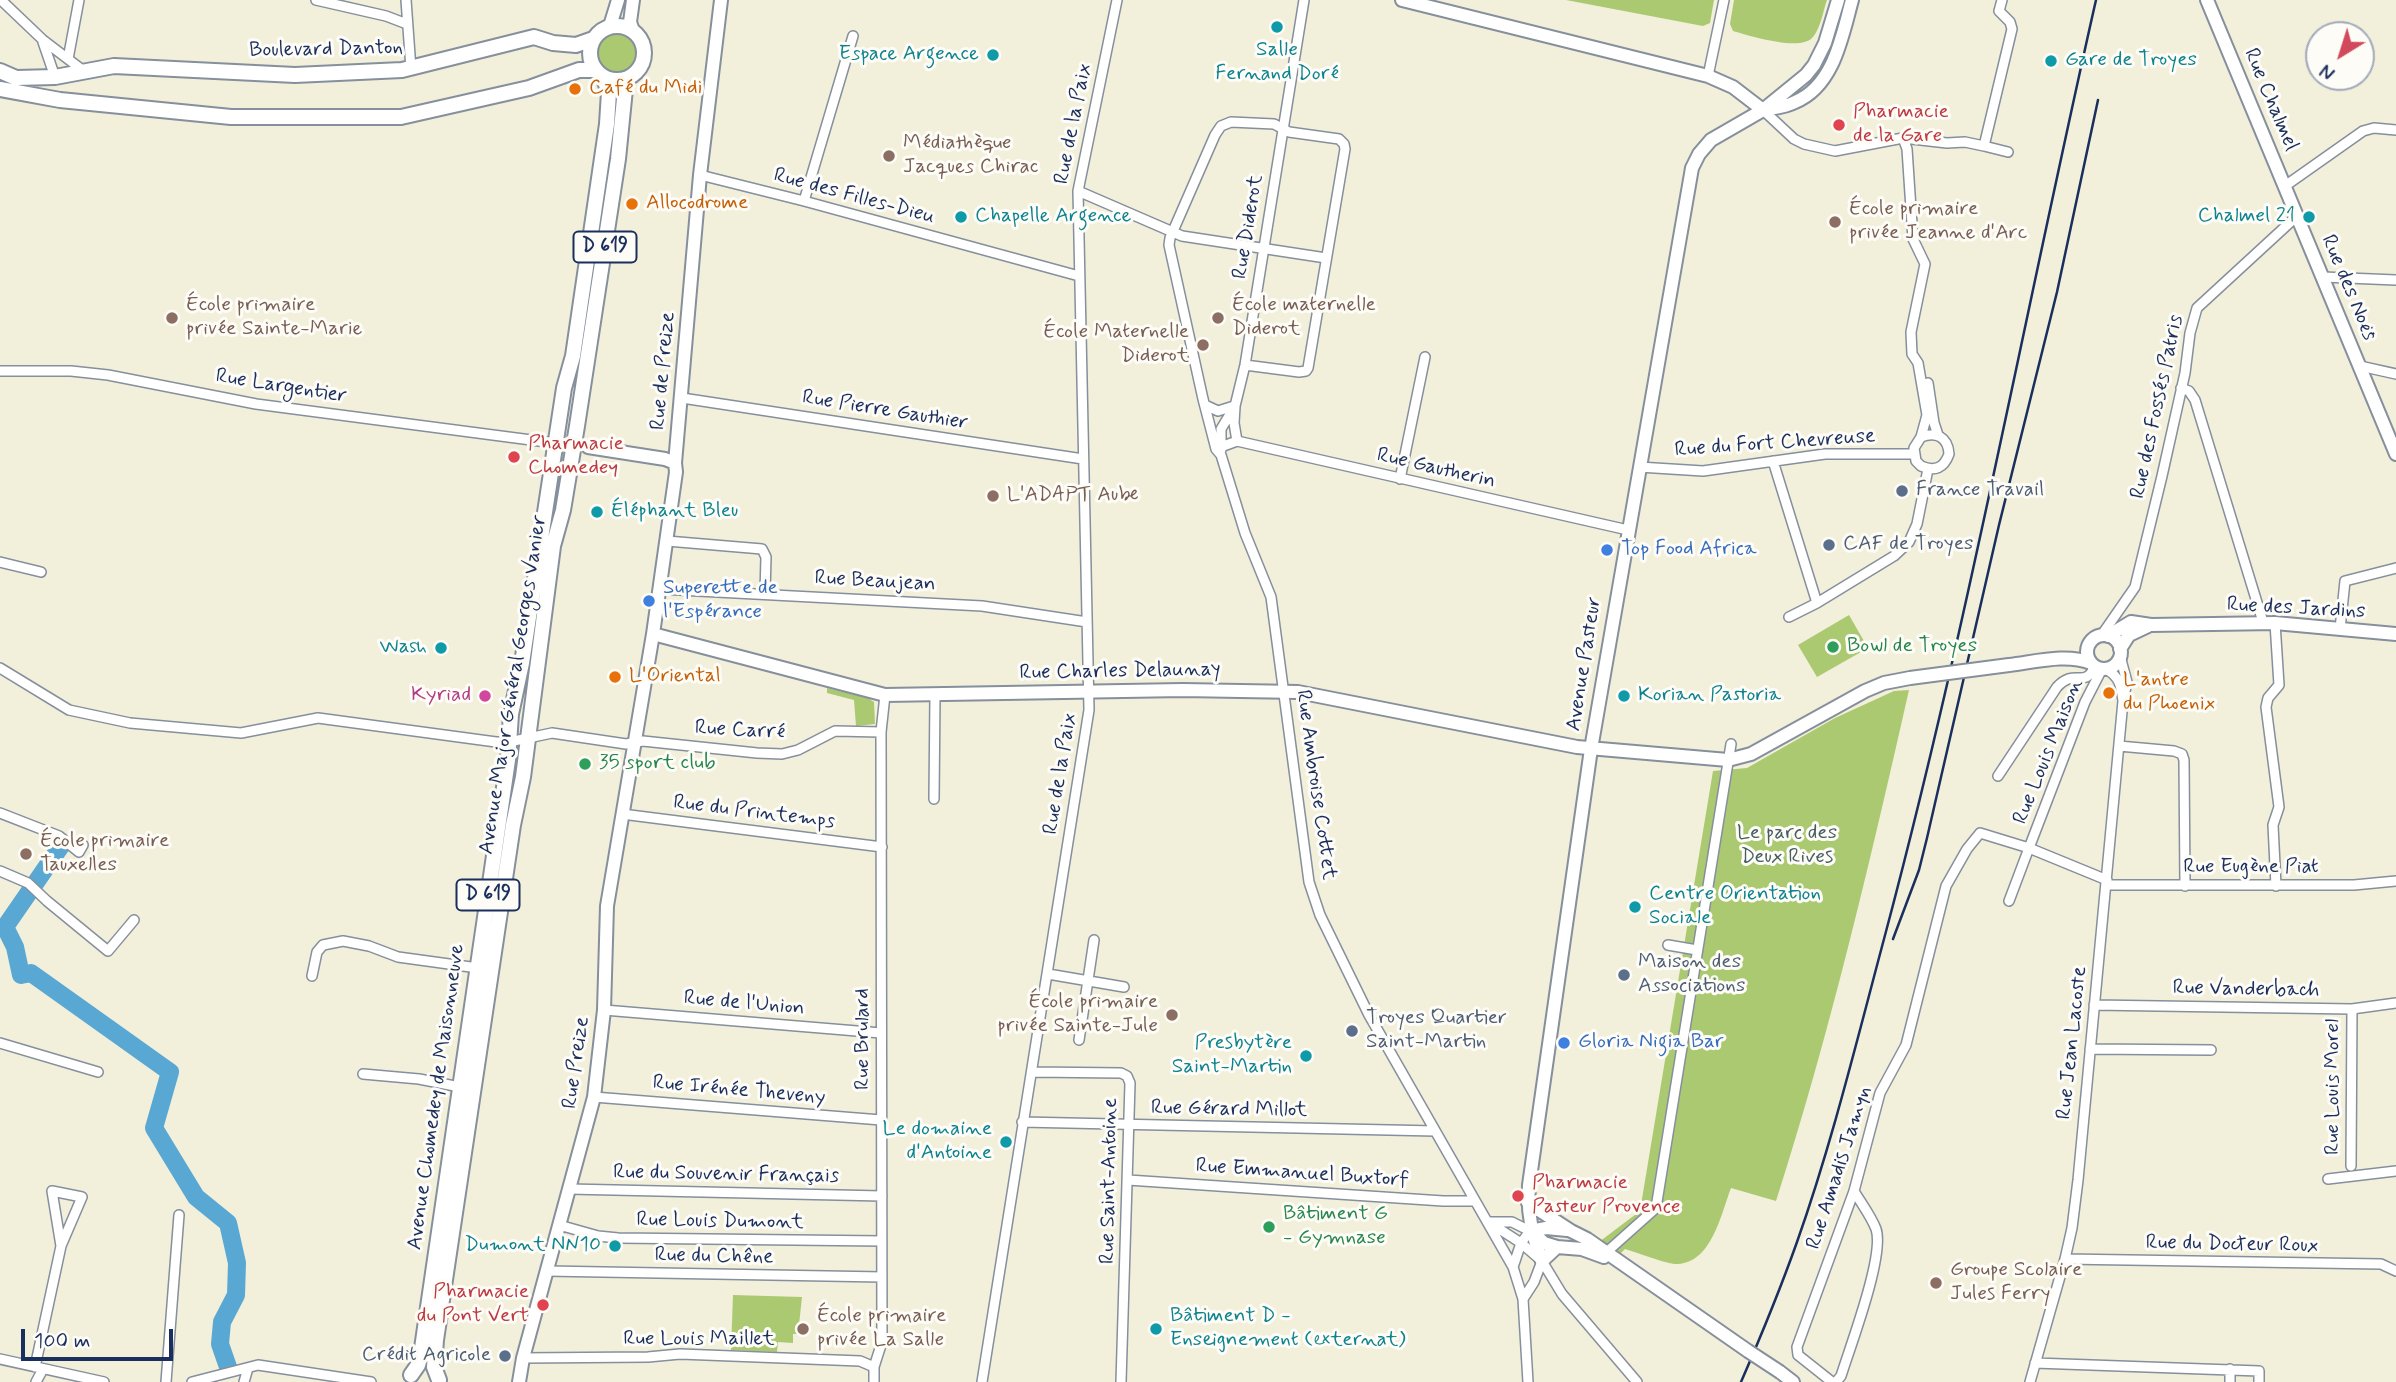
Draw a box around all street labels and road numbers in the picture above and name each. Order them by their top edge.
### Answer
street label: Boulevard Danton [249,36,403,64]
street label: Rue Chalmel [2237,45,2303,155]
street label: Rue de la Paix [1050,62,1098,186]
street label: Rue des Filles-Dieu [771,163,937,231]
street label: Rue Diderot [1228,173,1270,281]
street label: Rue des Noës [2314,231,2382,345]
road number: D 619 [574,232,636,262]
street label: Rue de Preize [646,311,682,431]
street label: Rue des Fossés Patris [2126,313,2190,501]
street label: Rue Largentier [214,364,348,410]
street label: Rue Pierre Gauthier [800,385,970,437]
street label: Rue du Fort Chevreuse [1674,424,1876,464]
street label: Rue Gautherin [1374,443,1498,495]
street label: Avenue Major Général Georges Vanier [475,514,553,856]
street label: Rue Beaujean [814,566,936,598]
street label: Rue des Jardins [2226,593,2366,625]
street label: Avenue Pasteur [1562,595,1608,733]
street label: Rue Charles Delaunay [1019,658,1221,686]
street label: Rue Louis Maison [2008,676,2090,828]
street label: Rue Ambroise Cottet [1289,688,1341,882]
street label: Rue de la Paix [1039,712,1083,836]
street label: Rue Carré [694,716,786,746]
street label: Rue du Printemps [672,791,836,835]
street label: Rue Eugène Piat [2183,855,2319,881]
road number: D 619 [456,880,520,911]
street label: Avenue Chomedey de Maisonneuve [403,942,471,1252]
street label: Rue Jean Lacoste [2052,965,2094,1121]
street label: Rue Vanderbach [2172,976,2320,1004]
street label: Rue de l'Union [682,986,806,1022]
street label: Rue Brulard [851,988,877,1090]
street label: Rue Preize [558,1015,596,1111]
street label: Rue Louis Morel [2321,1019,2347,1155]
street label: Rue Irénée Theveny [652,1071,826,1111]
street label: Rue Amadis Jamyn [1802,1083,1878,1253]
street label: Rue Gérard Millot [1151,1096,1307,1124]
street label: Rue Saint-Antoine [1096,1098,1124,1264]
street label: Rue Emmanuel Buxtorf [1195,1154,1409,1194]
street label: Rue du Souvenir Français [613,1160,839,1190]
street label: Rue Louis Dumont [636,1208,804,1236]
street label: Rue du Docteur Roux [2145,1231,2319,1259]
street label: Rue du Chêne [654,1243,774,1271]
street label: Rue Louis Maillet [623,1327,775,1353]

